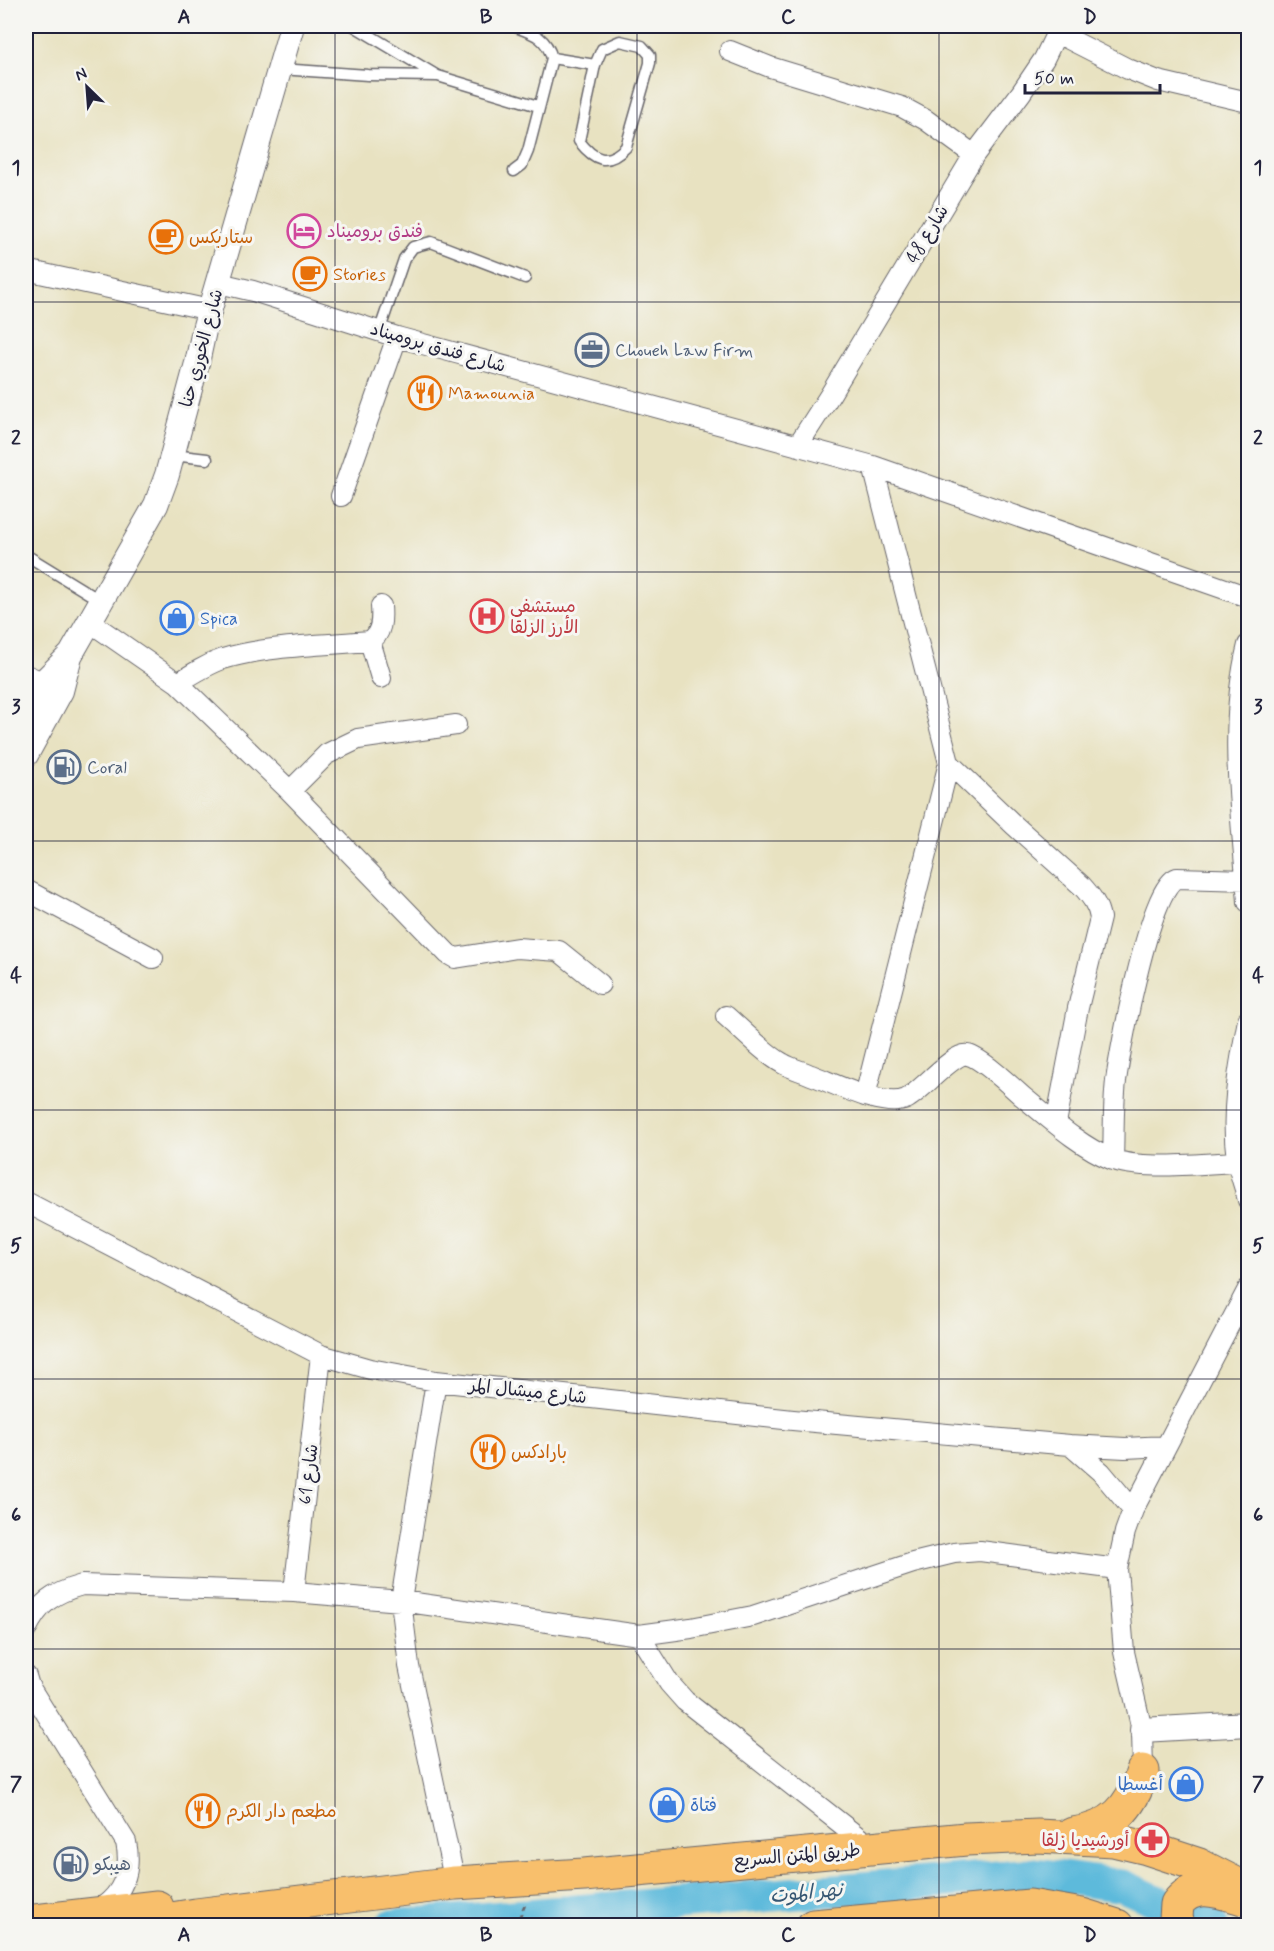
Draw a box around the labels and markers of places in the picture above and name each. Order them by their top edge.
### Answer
hotel icon: فندق بروميناد [286,213,322,249]
cafe icon: ستاربكس [148,219,184,255]
place label: فندق بروميناد [327,220,423,244]
place label: ستاربكس [189,226,253,250]
cafe icon: Stories [292,256,328,292]
place label: Stories [333,263,386,287]
office icon: Choueh Law Firm [574,332,610,368]
place label: Choueh Law Firm [615,339,753,363]
restaurant icon: Mamounia [407,375,443,411]
place label: Mamounia [448,382,535,406]
place label: مستشفى الأرز الزلقا [510,595,578,640]
hospital icon: مستشفى الأرز الزلقا [469,598,505,634]
shop icon: Spica [159,600,195,636]
place label: Spica [200,607,238,631]
fuel station icon: Coral [46,749,82,785]
place label: Coral [87,756,127,780]
restaurant icon: بارادكس [470,1434,506,1470]
place label: بارادكس [511,1441,567,1465]
shop icon: أغسطا [1168,1766,1204,1802]
place label: أغسطا [1117,1773,1164,1797]
shop icon: فتاة [649,1787,685,1823]
restaurant icon: مطعم دار الكرم [185,1793,221,1829]
place label: فتاة [690,1794,717,1818]
place label: مطعم دار الكرم [226,1800,337,1825]
pharmacy icon: أورشيديا زلقا [1134,1822,1170,1858]
place label: أورشيديا زلقا [1041,1829,1130,1853]
fuel station icon: هيبكو [53,1846,89,1882]
place label: هيبكو [92,1853,131,1877]

